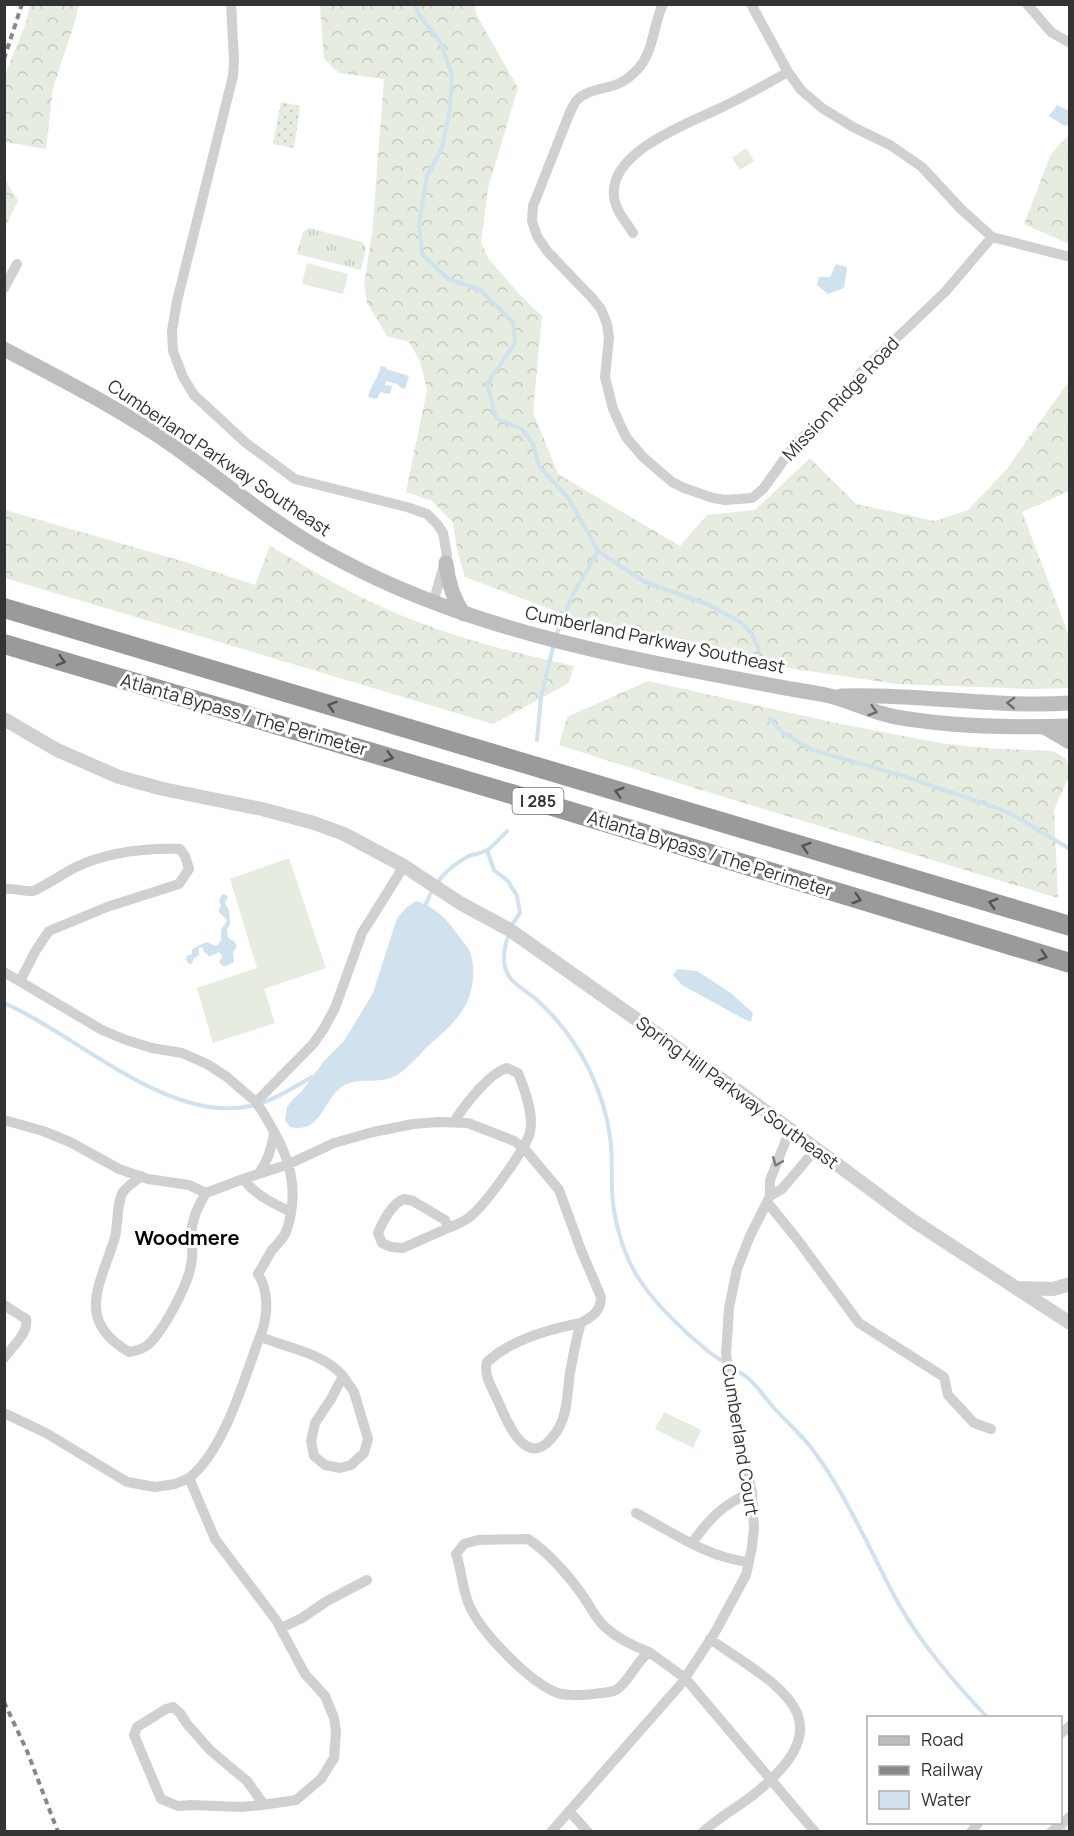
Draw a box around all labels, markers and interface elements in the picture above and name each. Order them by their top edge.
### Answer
street label: Mission Ridge Road [777,331,904,465]
street label: Cumberland Parkway Southeast [103,373,336,541]
street label: Cumberland Parkway Southeast [523,600,787,678]
one-way arrow [55,654,66,666]
street label: Atlanta Bypass / The Perimeter [118,667,371,761]
one-way arrow [1007,697,1016,709]
one-way arrow [327,701,338,713]
one-way arrow [867,704,878,716]
one-way arrow [383,750,394,762]
one-way arrow [615,787,625,799]
road number: I 285 [512,788,564,814]
street label: Atlanta Bypass / The Perimeter [585,804,836,902]
one-way arrow [801,842,812,854]
one-way arrow [851,892,862,904]
one-way arrow [988,898,999,910]
one-way arrow [1037,949,1048,961]
street label: Spring Hill Parkway Southeast [631,1010,844,1174]
one-way arrow [772,1156,784,1167]
district label: Woodmere [134,1224,240,1251]
street label: Cumberland Court [717,1362,765,1518]
legend [867,1716,1062,1824]
text: Road [921,1727,964,1751]
text: Railway [921,1757,983,1781]
text: Water [921,1787,971,1811]

